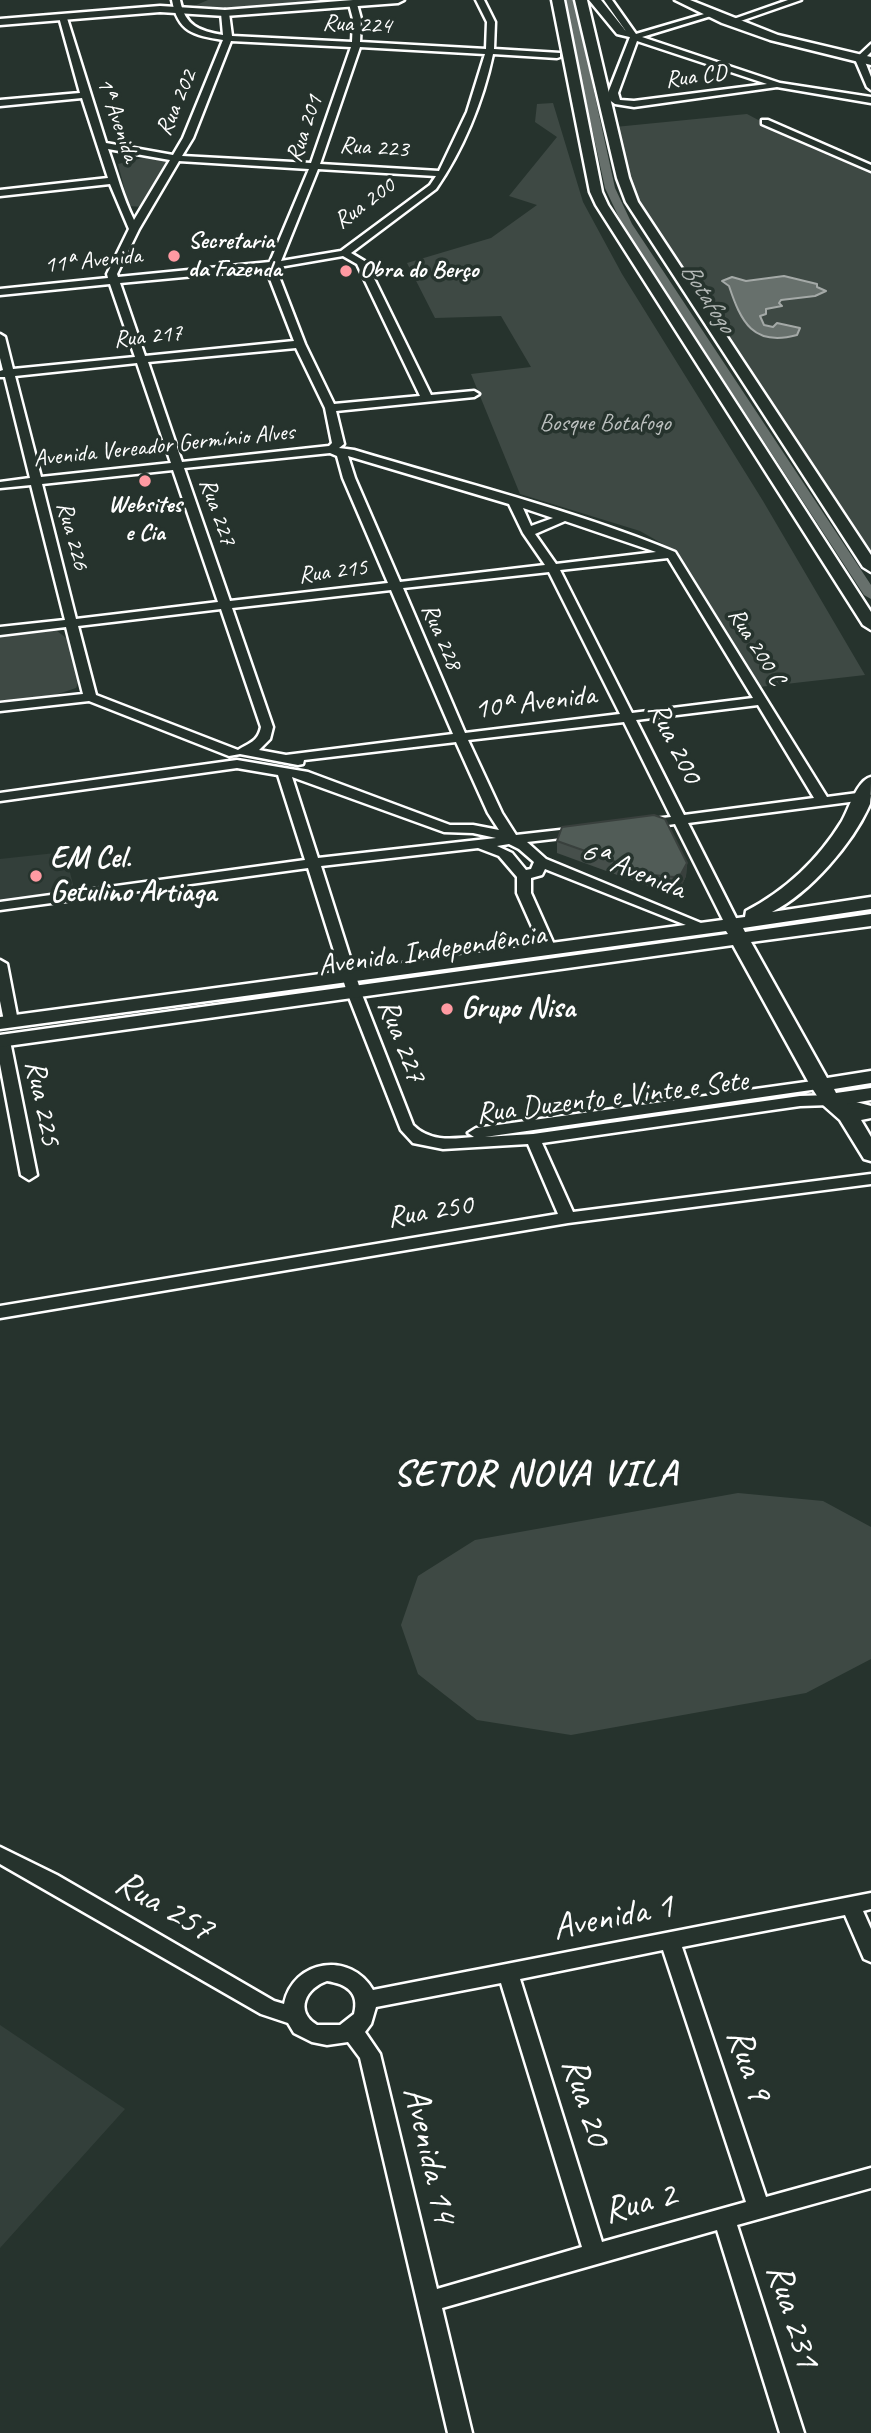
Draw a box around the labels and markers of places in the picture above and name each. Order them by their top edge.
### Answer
place label: Secretaria da Fazenda [188,228,282,284]
marker: Secretaria da Fazenda [166,248,182,264]
place label: Obra do Berço [360,257,478,285]
marker: Obra do Berço [338,263,354,279]
marker: Websites e Cia [137,473,153,489]
place label: Websites e Cia [108,492,182,548]
place label: EM Cel. Getulino Artiaga [50,841,216,911]
marker: EM Cel. Getulino Artiaga [28,868,44,884]
place label: Grupo Nisa [461,991,575,1027]
marker: Grupo Nisa [439,1001,455,1017]

